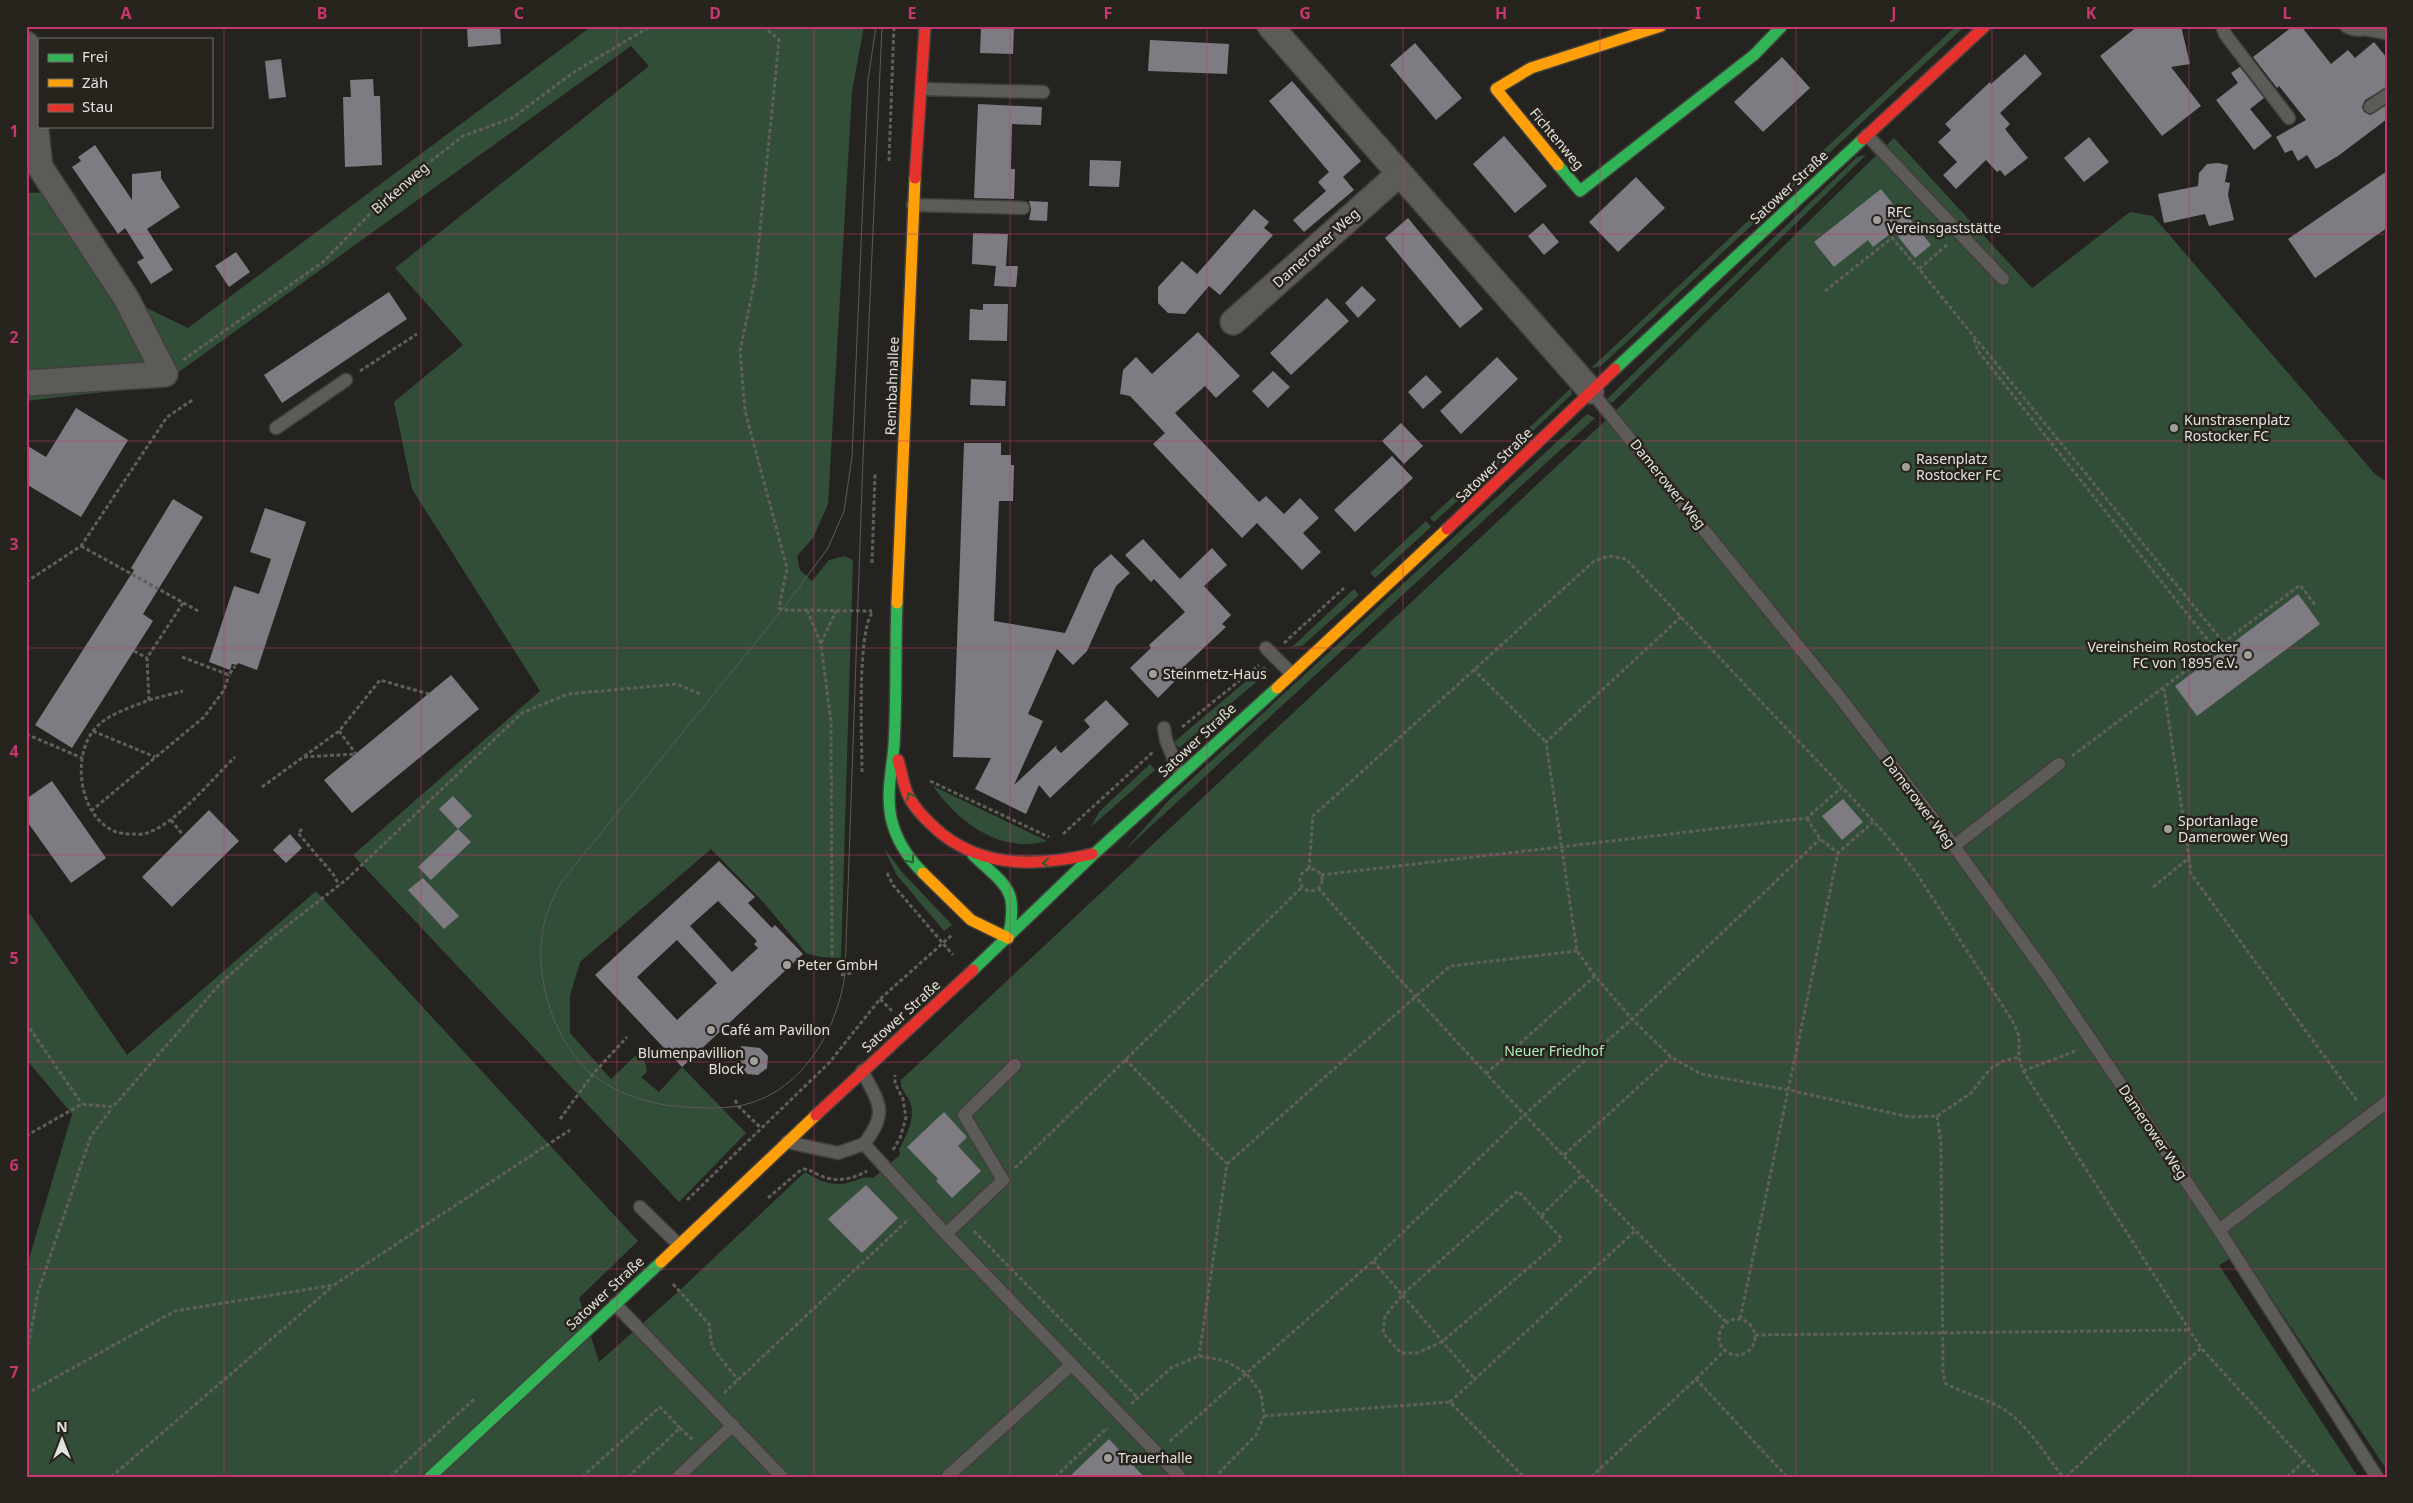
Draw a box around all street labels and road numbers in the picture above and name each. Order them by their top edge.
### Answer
street label: Fichtenweg [1526,104,1589,174]
street label: Satower Straße [1746,146,1832,228]
street label: Birkenweg [367,157,432,218]
street label: Damerower Weg [1268,204,1363,292]
street label: Rennbahnallee [880,336,903,436]
street label: Satower Straße [1451,423,1536,506]
street label: Damerower Weg [1626,435,1710,533]
street label: Satower Straße [1154,699,1240,781]
street label: Damerower Weg [1879,752,1960,851]
street label: Satower Straße [857,975,944,1056]
street label: Damerower Weg [2115,1081,2192,1183]
street label: Satower Straße [562,1252,648,1334]

